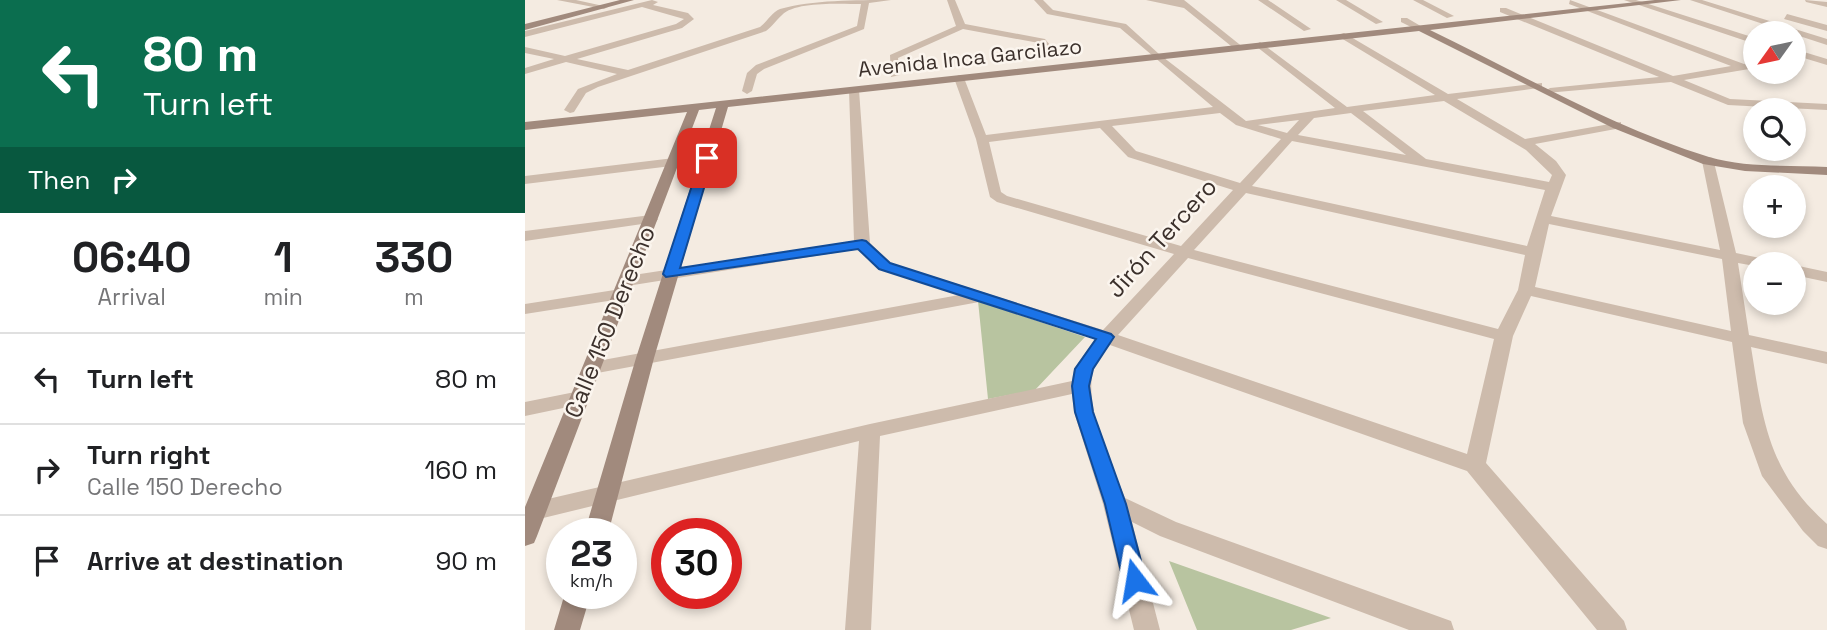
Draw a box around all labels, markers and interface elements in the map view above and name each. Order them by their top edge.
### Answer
north arrow [1743,21,1806,84]
map controls [1743,21,1806,315]
text: 80 m [143,23,258,85]
icon: left [28,28,119,119]
street label: Avenida Inca Garcilazo [857,32,1083,83]
text: Turn left [143,84,273,124]
button: search [1743,98,1806,161]
pin [677,128,737,188]
icon: arrive [688,139,726,177]
icon: right [105,161,143,199]
text: Then [28,163,91,197]
street label: Jirón Tercero [1100,171,1223,304]
button: + [1743,175,1806,238]
street label: Calle 150 Derecho [557,221,662,422]
text: 06:40 [72,231,192,284]
text: 1 [274,231,293,284]
text: 330 [375,231,453,284]
button: − [1743,252,1806,315]
text: Arrival [98,282,166,312]
text: min [263,282,303,312]
text: m [404,282,424,312]
icon: left [28,360,66,398]
text: Turn left [87,362,194,396]
text: 80 m [435,362,497,396]
text: Turn right [87,438,211,472]
icon: right [28,451,66,489]
text: 160 m [425,453,497,487]
text: Calle 150 Derecho [87,472,283,502]
speed limit sign: 30 [651,518,742,609]
text: 23 [570,532,613,576]
icon: arrive [28,542,66,580]
position arrow [1098,543,1172,617]
text: Arrive at destination [87,544,344,578]
text: 90 m [435,544,497,578]
text: km/h [570,569,613,592]

